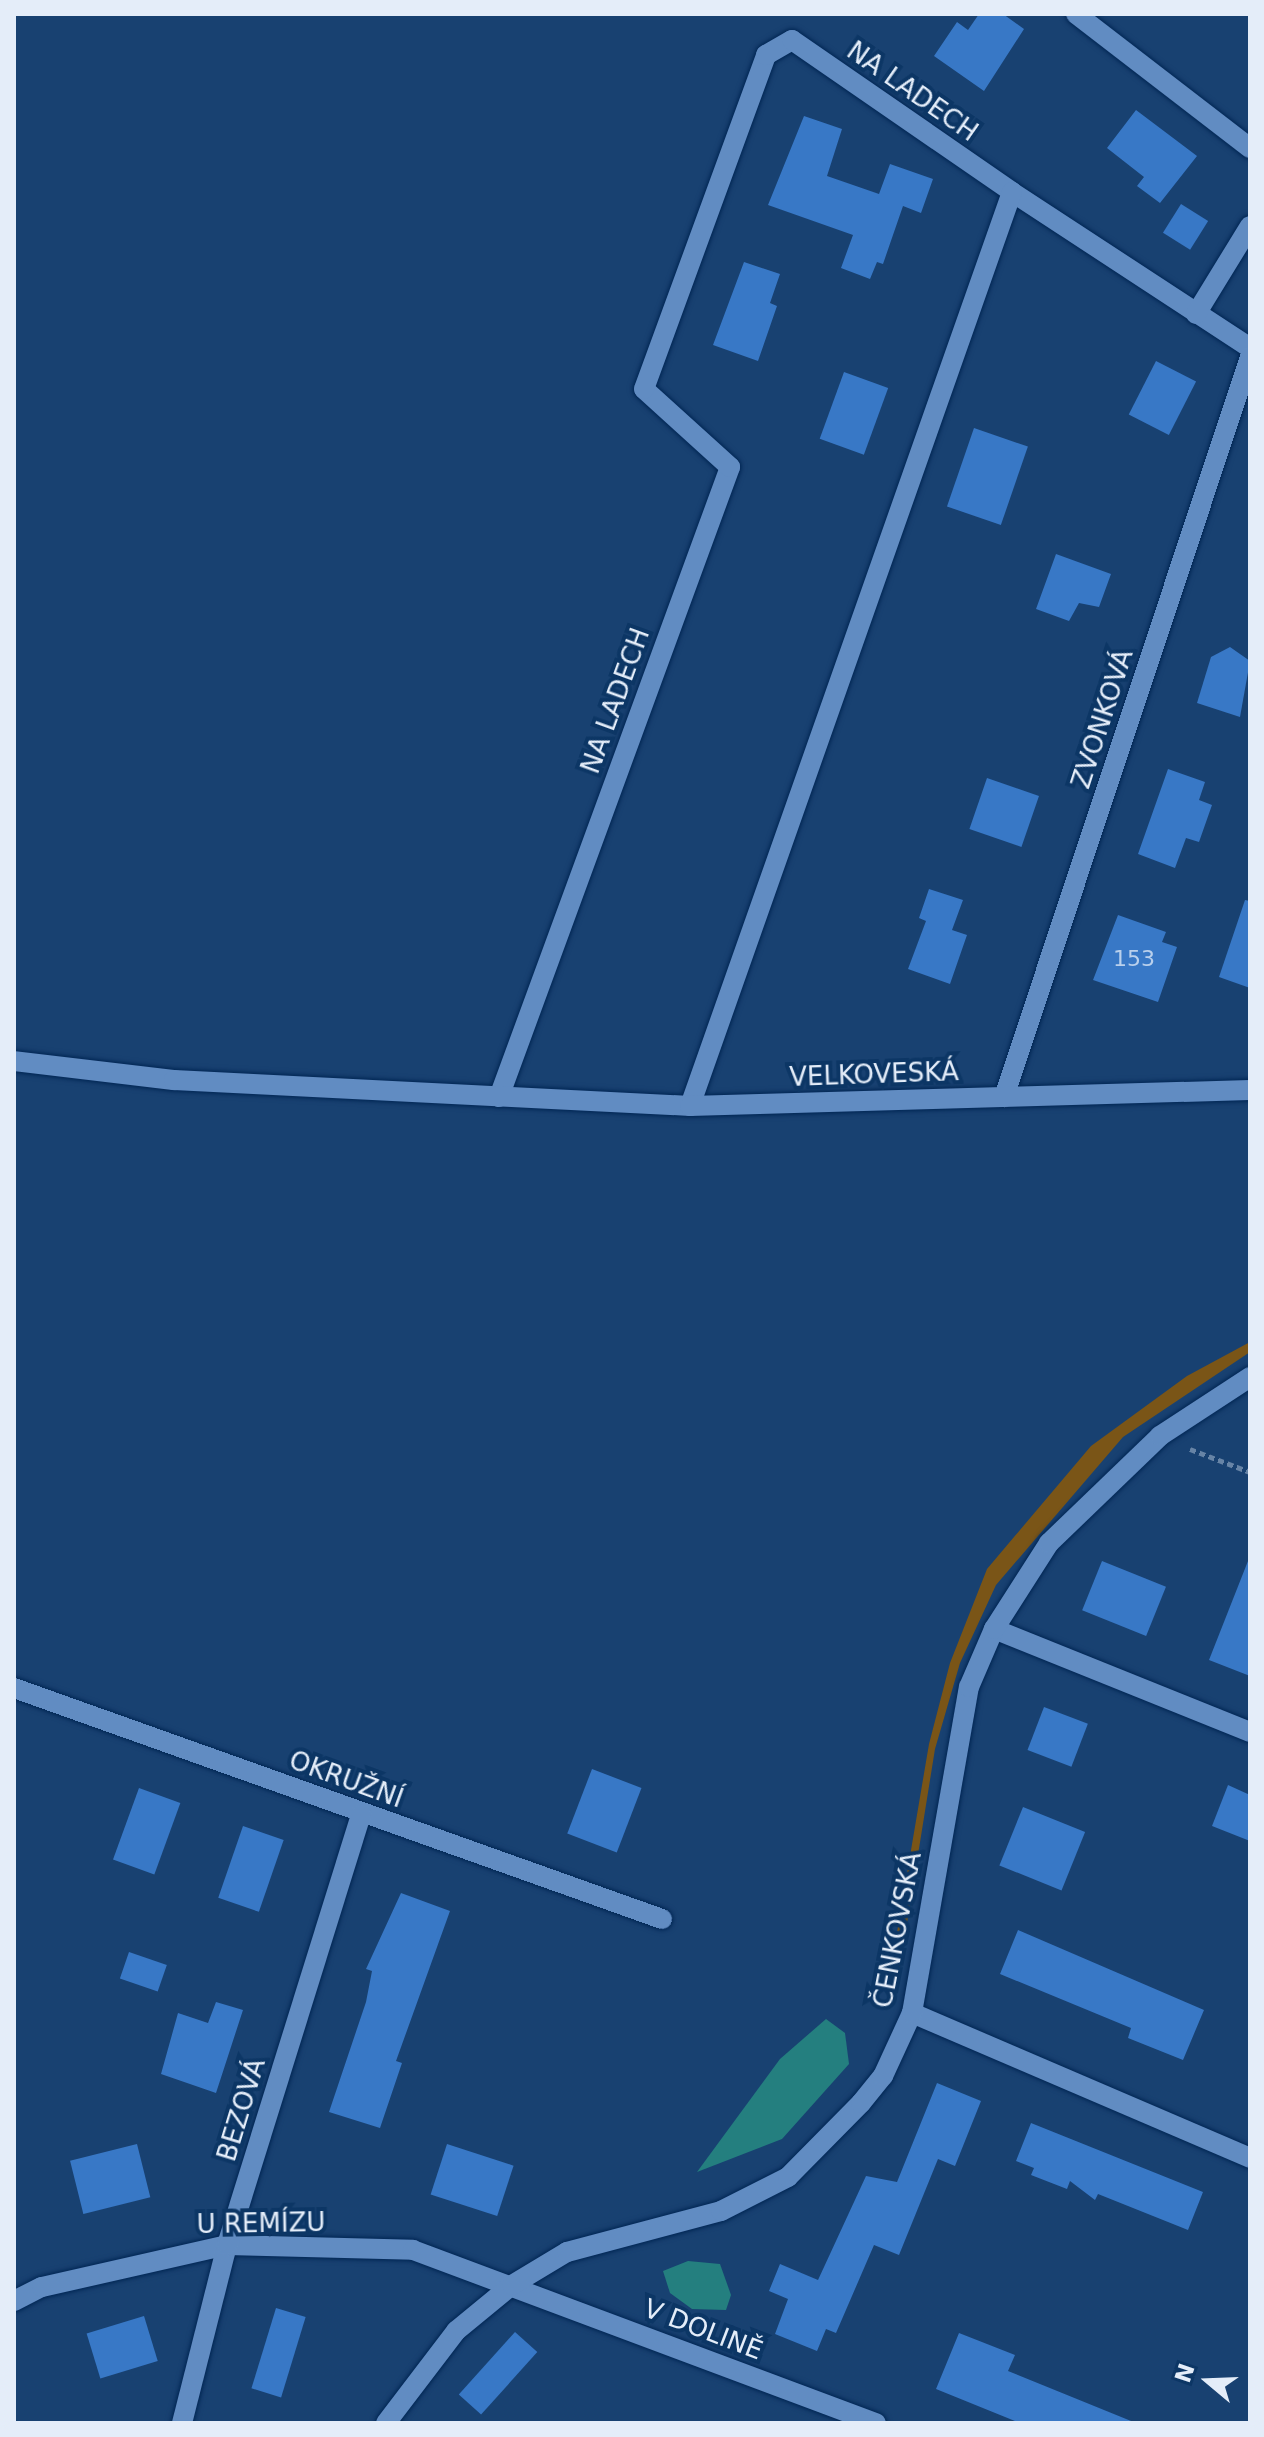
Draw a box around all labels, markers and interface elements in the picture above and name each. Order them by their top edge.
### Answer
street label: NA LADECH [841,35,983,149]
street label: NA LADECH [575,624,657,778]
street label: ZVONKOVÁ [1066,645,1140,793]
house number: 153 [1113,946,1155,972]
street label: VELKOVESKÁ [789,1056,959,1094]
street label: OKRUŽNÍ [285,1745,407,1815]
street label: ČENKOVSKÁ [868,1849,928,2011]
street label: BEZOVÁ [212,2055,272,2165]
street label: U REMÍZU [196,2207,326,2241]
street label: V DOLINĚ [639,2293,767,2367]
north arrow [1168,2341,1248,2421]
text: N [1170,2360,1200,2386]

